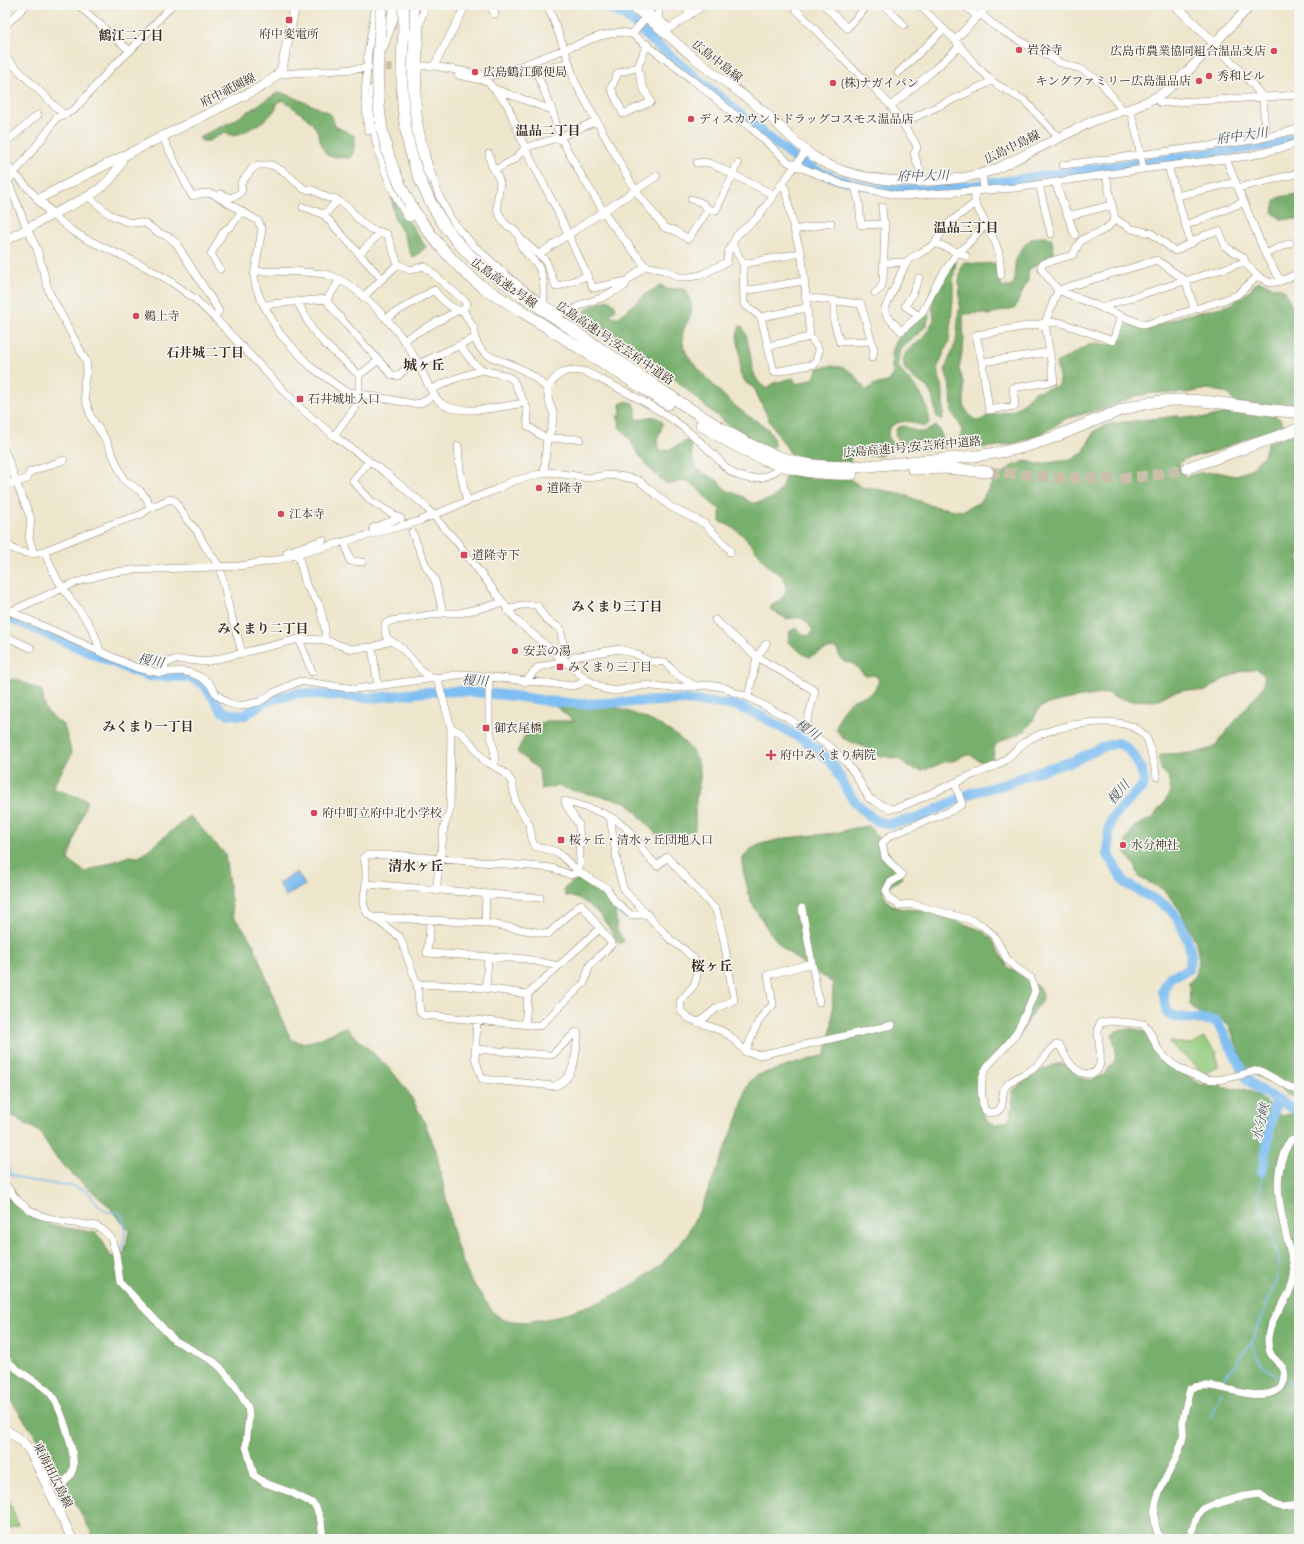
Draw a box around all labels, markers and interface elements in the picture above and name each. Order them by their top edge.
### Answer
marker: 府中変電所 [284,15,294,25]
place label: 府中変電所 [259,26,319,42]
district label: 鶴江二丁目 [98,27,164,44]
street label: 広島中島線 [688,36,746,86]
place label: 岩谷寺 [1027,42,1063,58]
place label: 広島市農業協同組合温品支店 [1110,43,1266,59]
marker: 岩谷寺 [1014,45,1024,55]
marker: 広島市農業協同組合温品支店 [1269,46,1279,56]
place label: 広島鶴江郵便局 [483,64,567,80]
marker: 広島鶴江郵便局 [470,67,480,77]
place label: 秀和ビル [1217,68,1265,84]
street label: 府中祇園線 [198,69,258,111]
marker: 秀和ビル [1204,71,1214,81]
place label: キングファミリー広島温品店 [1036,73,1191,89]
place label: (株)ナガイパン [841,75,919,91]
marker: キングファミリー広島温品店 [1194,76,1204,86]
marker: (株)ナガイパン [828,78,838,88]
place label: ディスカウントドラッグコスモス温品店 [699,111,914,127]
marker: ディスカウントドラッグコスモス温品店 [686,114,696,124]
district label: 温品二丁目 [515,122,581,139]
water label: 府中大川 [1215,123,1271,148]
street label: 広島中島線 [982,127,1042,167]
water label: 府中大川 [897,167,951,184]
district label: 温品三丁目 [933,219,999,236]
street label: 広島高速2号線 [468,254,540,312]
street label: 広島高速1号;安芸府中道路 [553,298,677,388]
place label: 鵜上寺 [144,308,180,324]
marker: 鵜上寺 [131,311,141,321]
district label: 石井城二丁目 [166,344,244,361]
district label: 城ヶ丘 [403,356,445,375]
place label: 石井城址入口 [308,391,380,407]
marker: 石井城址入口 [295,394,305,404]
street label: 広島高速1号;安芸府中道路 [842,433,982,461]
place label: 道隆寺 [547,480,583,496]
marker: 道隆寺 [534,483,544,493]
place label: 江本寺 [289,506,325,522]
marker: 江本寺 [276,509,286,519]
place label: 道隆寺下 [472,547,520,563]
marker: 道隆寺下 [459,550,469,560]
district label: みくまり三丁目 [571,598,663,615]
district label: みくまり二丁目 [217,620,309,637]
place label: 安芸の湯 [523,643,571,659]
marker: 安芸の湯 [510,646,520,656]
water label: 榎川 [137,650,167,671]
place label: みくまり三丁目 [568,659,652,675]
marker: みくまり三丁目 [555,662,565,672]
water label: 榎川 [461,671,491,690]
water label: 榎川 [792,715,825,745]
district label: みくまり一丁目 [102,718,194,735]
place label: 御衣尾橋 [494,720,542,736]
marker: 御衣尾橋 [481,723,491,733]
place label: 府中みくまり病院 [780,747,876,763]
marker: 府中みくまり病院 [765,749,777,761]
water label: 榎川 [1103,775,1135,808]
place label: 府中町立府中北小学校 [322,805,442,821]
marker: 府中町立府中北小学校 [309,808,319,818]
place label: 桜ヶ丘・清水ヶ丘団地入口 [569,832,713,848]
marker: 桜ヶ丘・清水ヶ丘団地入口 [556,835,566,845]
place label: 水分神社 [1131,837,1179,853]
marker: 水分神社 [1118,840,1128,850]
district label: 清水ヶ丘 [388,857,444,876]
district label: 桜ヶ丘 [691,957,733,976]
water label: 水分峡 [1248,1099,1274,1143]
street label: 東海田広島線 [30,1439,76,1511]

